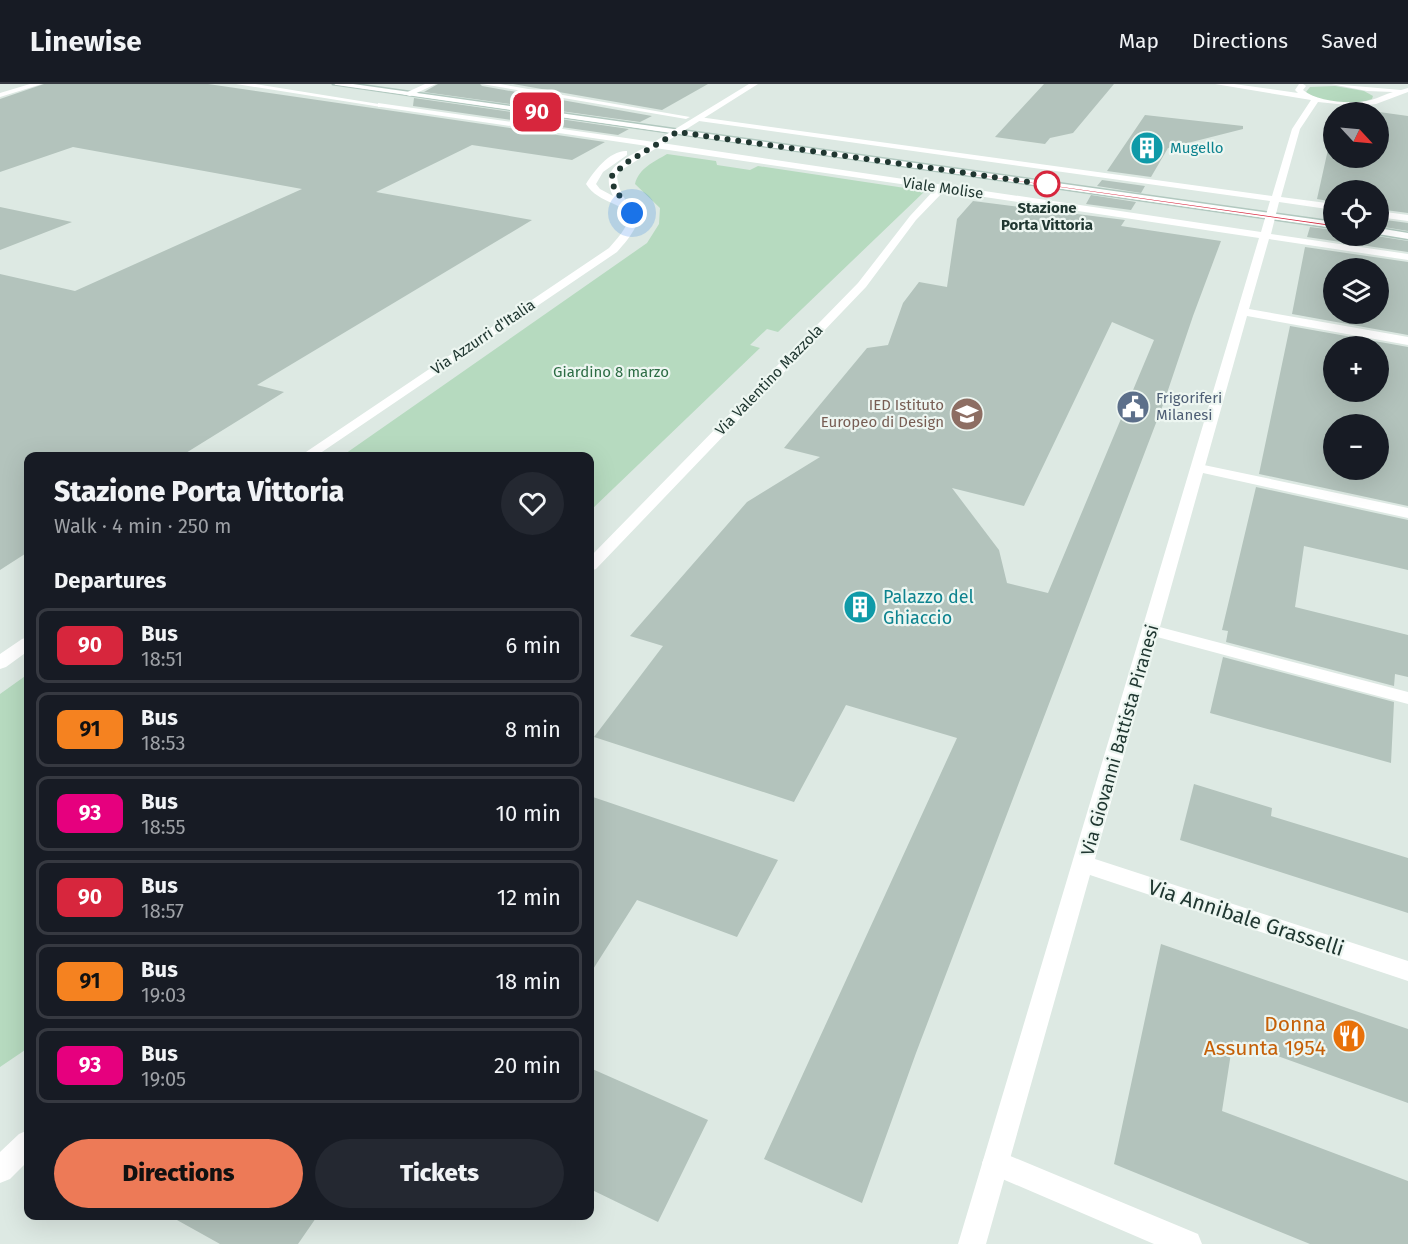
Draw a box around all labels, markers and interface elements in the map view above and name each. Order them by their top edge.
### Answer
text: Linewise [30,25,142,58]
text: Map [1119,28,1159,54]
text: Directions [1192,28,1288,54]
text: Saved [1321,28,1378,54]
line badge: 90 [510,93,564,132]
text: 90 [525,99,549,125]
north arrow [1323,102,1389,168]
map controls [1323,102,1389,480]
building icon: Mugello [1129,130,1165,166]
place label: Mugello [1170,139,1224,157]
marker: Stazione Porta Vittoria [1034,171,1060,197]
street label: Viale Molise [901,173,985,203]
button: locate [1323,180,1389,246]
your location [617,198,647,228]
place label: Stazione Porta Vittoria [1001,199,1093,234]
button: layers [1323,258,1389,324]
street label: Via Azzurri d'Italia [428,296,538,378]
street label: Via Valentino Mazzola [711,321,827,439]
button: + [1323,336,1389,402]
park label: Giardino 8 marzo [553,363,669,381]
public building icon: Frigoriferi Milanesi [1115,389,1151,425]
place label: Frigoriferi Milanesi [1156,389,1222,424]
place label: IED Istituto Europeo di Design [821,396,944,431]
school or university icon: IED Istituto Europeo di Design [949,396,985,432]
button: − [1323,414,1389,480]
button: heart [501,472,564,535]
text: Stazione Porta Vittoria [54,475,344,508]
text: Walk · 4 min · 250 m [54,514,231,538]
text: Departures [54,567,166,594]
place label: Palazzo del Ghiaccio [883,586,974,629]
building icon: Palazzo del Ghiaccio [842,589,878,625]
text: Bus [141,620,178,647]
street label: Via Giovanni Battista Piranesi [1076,622,1164,858]
text: 90 [78,632,102,658]
text: 6 min [505,632,561,659]
text: 18:51 [141,647,183,671]
text: Bus [141,704,178,731]
text: 91 [79,716,101,742]
text: 8 min [505,716,561,743]
text: 18:53 [141,731,185,755]
text: Bus [141,788,178,815]
text: 93 [79,800,101,826]
text: 10 min [495,800,561,827]
text: 18:55 [141,815,186,839]
text: Bus [141,872,178,899]
street label: Via Annibale Grasselli [1145,874,1347,962]
text: 90 [78,884,102,910]
text: 12 min [497,884,561,911]
text: 18:57 [141,899,184,923]
text: Bus [141,956,178,983]
text: 91 [79,968,101,994]
text: 18 min [496,968,561,995]
text: 19:03 [141,983,186,1007]
place label: Donna Assunta 1954 [1204,1011,1326,1061]
restaurant icon: Donna Assunta 1954 [1331,1018,1367,1054]
text: Bus [141,1040,178,1067]
text: 93 [79,1052,101,1078]
text: 20 min [494,1052,561,1079]
text: 19:05 [141,1067,186,1091]
button: Directions [54,1139,303,1208]
button: Tickets [315,1139,564,1208]

